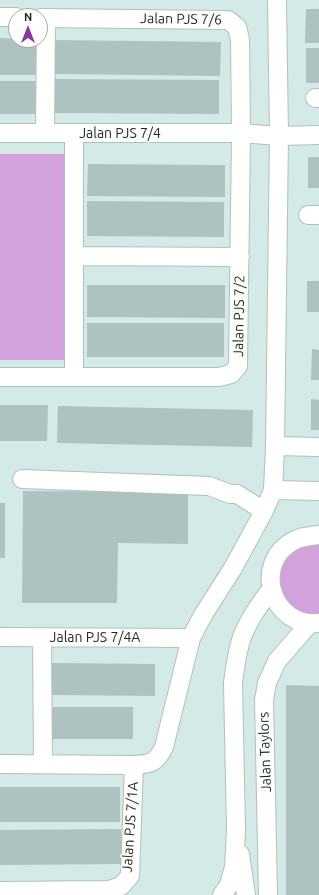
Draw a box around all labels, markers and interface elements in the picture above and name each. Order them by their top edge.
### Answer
north arrow [8,8,48,48]
street label: Jalan PJS 7/6 [140,10,222,28]
text: N [24,11,32,23]
street label: Jalan PJS 7/4 [79,125,161,141]
street label: Jalan PJS 7/2 [230,275,248,357]
street label: Jalan PJS 7/4A [50,629,140,645]
street label: Jalan Taylors [255,711,275,793]
street label: Jalan PJS 7/1A [118,781,142,873]

